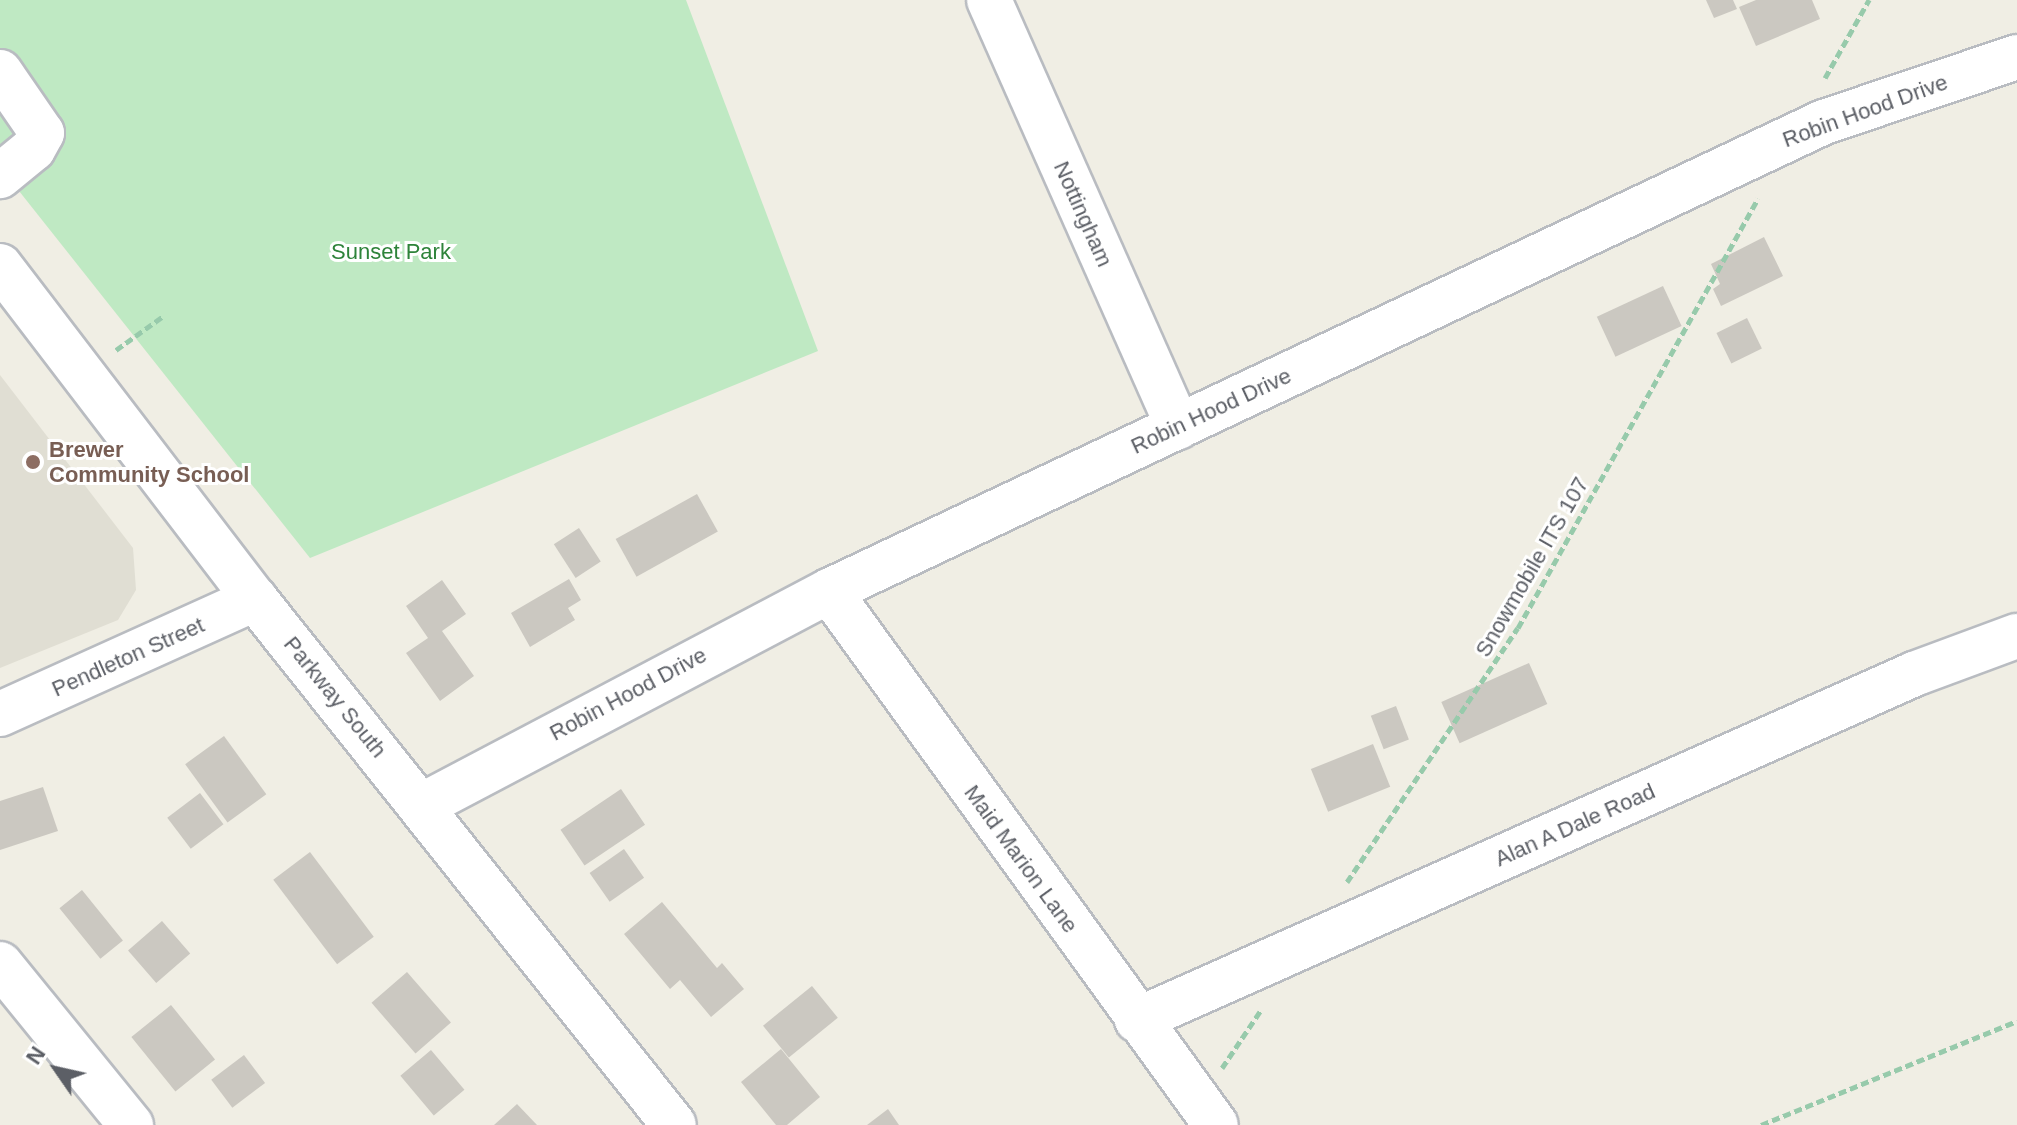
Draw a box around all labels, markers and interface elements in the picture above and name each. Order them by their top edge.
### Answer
street label: Robin Hood Drive [1779,69,1951,153]
street label: Nottingham [1048,157,1118,271]
park label: Sunset Park [331,239,451,265]
street label: Robin Hood Drive [1127,362,1295,460]
place label: Brewer Community School [49,436,249,488]
marker: Brewer Community School [24,453,42,471]
street label: Snowmobile ITS 107 [1470,473,1594,661]
street label: Pendleton Street [48,612,208,702]
street label: Parkway South [278,631,392,763]
street label: Robin Hood Drive [545,642,711,746]
street label: Alan A Dale Road [1490,777,1660,873]
street label: Maid Marion Lane [959,780,1083,938]
north arrow [16,1029,96,1109]
text: N [21,1042,50,1069]

